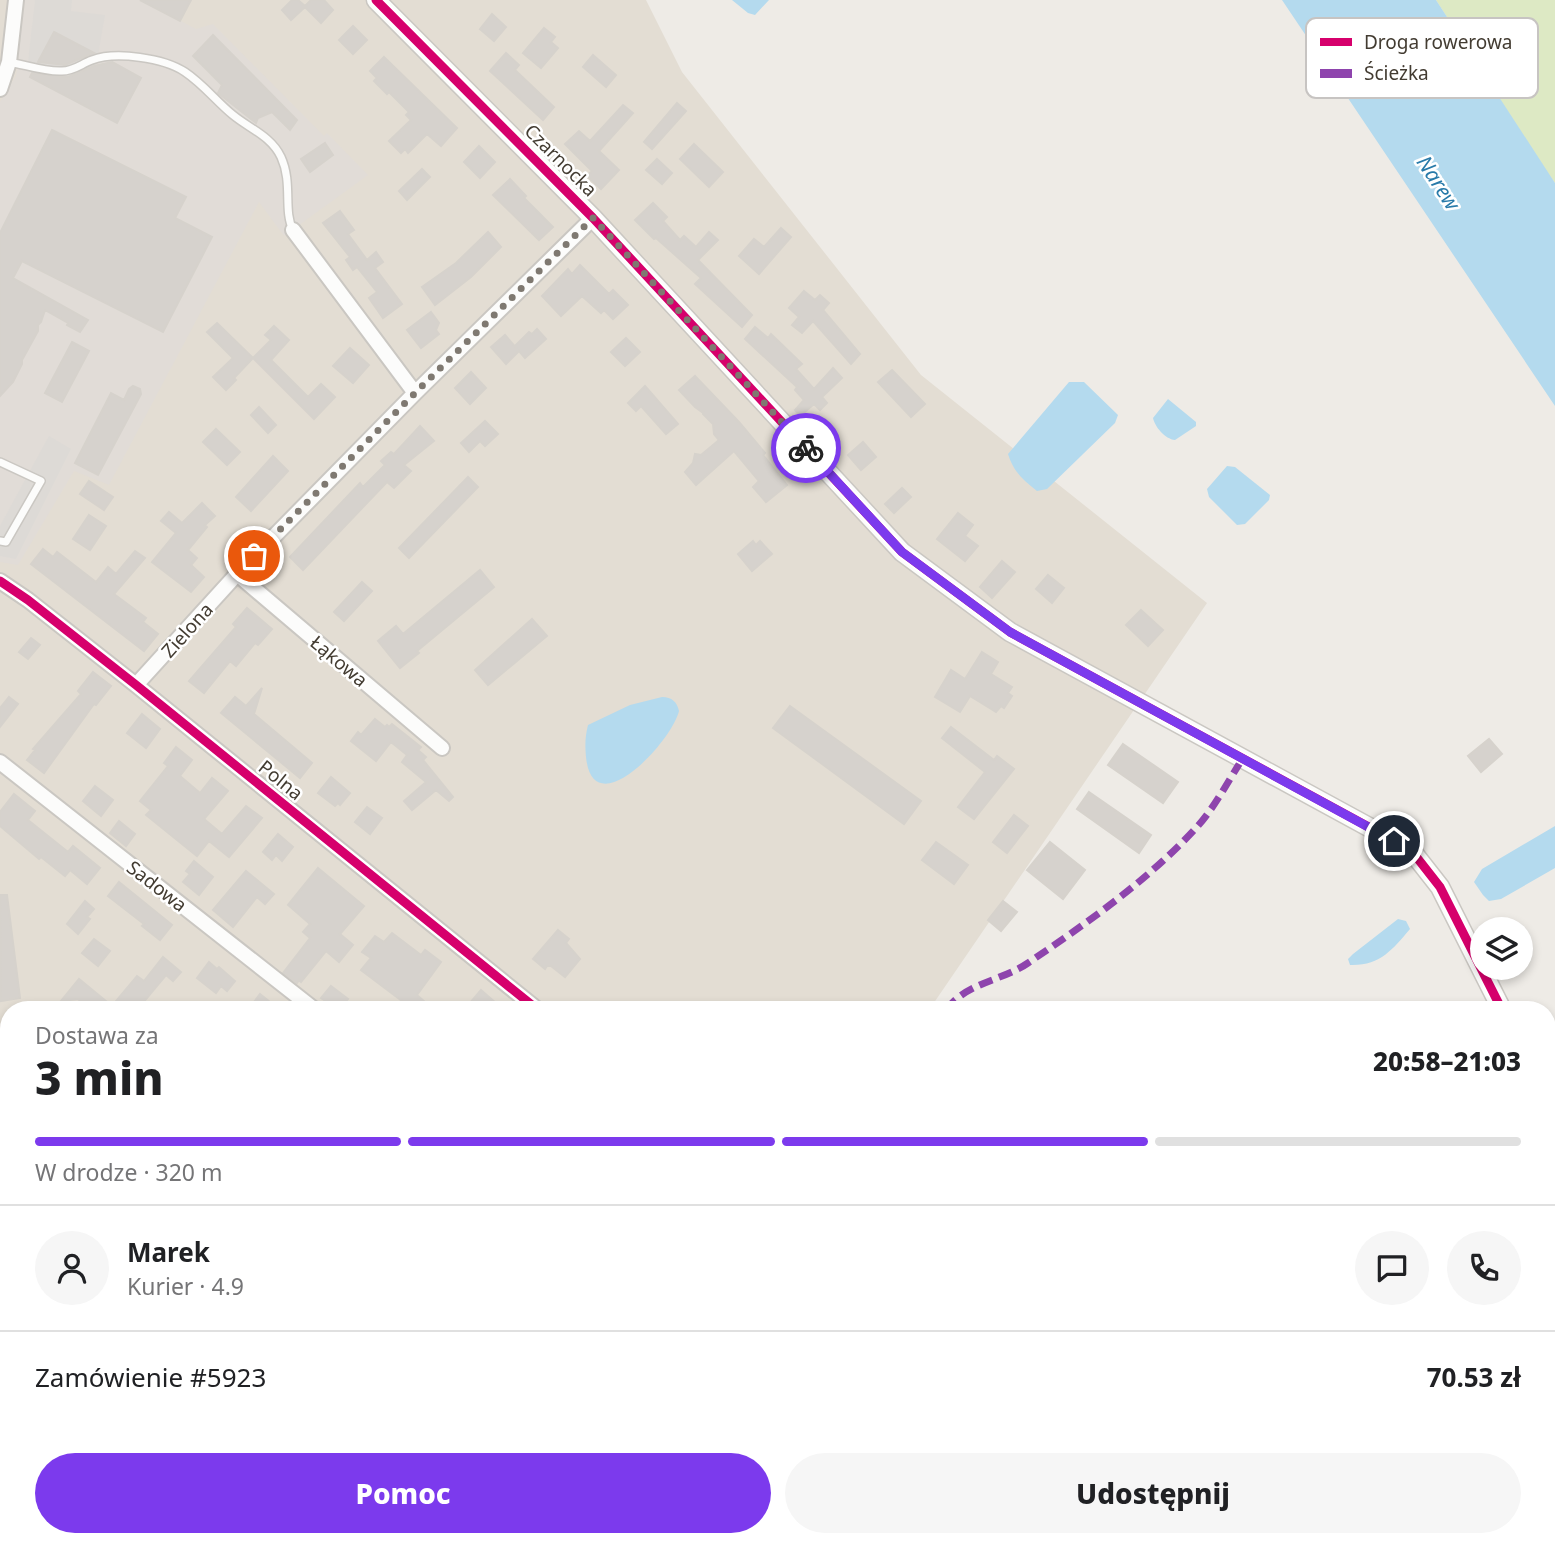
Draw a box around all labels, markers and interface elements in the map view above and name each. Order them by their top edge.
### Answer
legend [1306,18,1538,98]
text: Droga rowerowa [1364,29,1513,55]
text: Ścieżka [1364,60,1429,86]
street label: Czarnocka [519,118,603,202]
water label: Narew [1411,150,1467,216]
courier [771,413,841,483]
icon: bike [787,429,825,467]
pin [224,526,284,586]
icon: bag [235,537,273,575]
street label: Zielona [155,597,219,663]
street label: Łąkowa [305,629,373,693]
street label: Polna [253,754,309,806]
pin [1364,811,1424,871]
icon: home [1375,822,1413,860]
street label: Sadowa [122,854,192,918]
map controls [1470,917,1533,980]
button: layers [1470,917,1533,980]
text: Dostawa za [35,1019,159,1051]
text: 20:58–21:03 [1373,1043,1521,1079]
text: 3 min [35,1046,164,1108]
text: W drodze · 320 m [35,1156,222,1188]
button: person [35,1231,109,1305]
button: chat [1355,1231,1429,1305]
button: phone [1447,1231,1521,1305]
text: Marek [127,1234,210,1270]
text: Kurier · 4.9 [127,1270,244,1302]
text: Zamówienie #5923 [35,1359,266,1395]
text: 70.53 zł [1427,1359,1521,1395]
button: Pomoc [35,1453,771,1533]
button: Udostępnij [785,1453,1521,1533]

